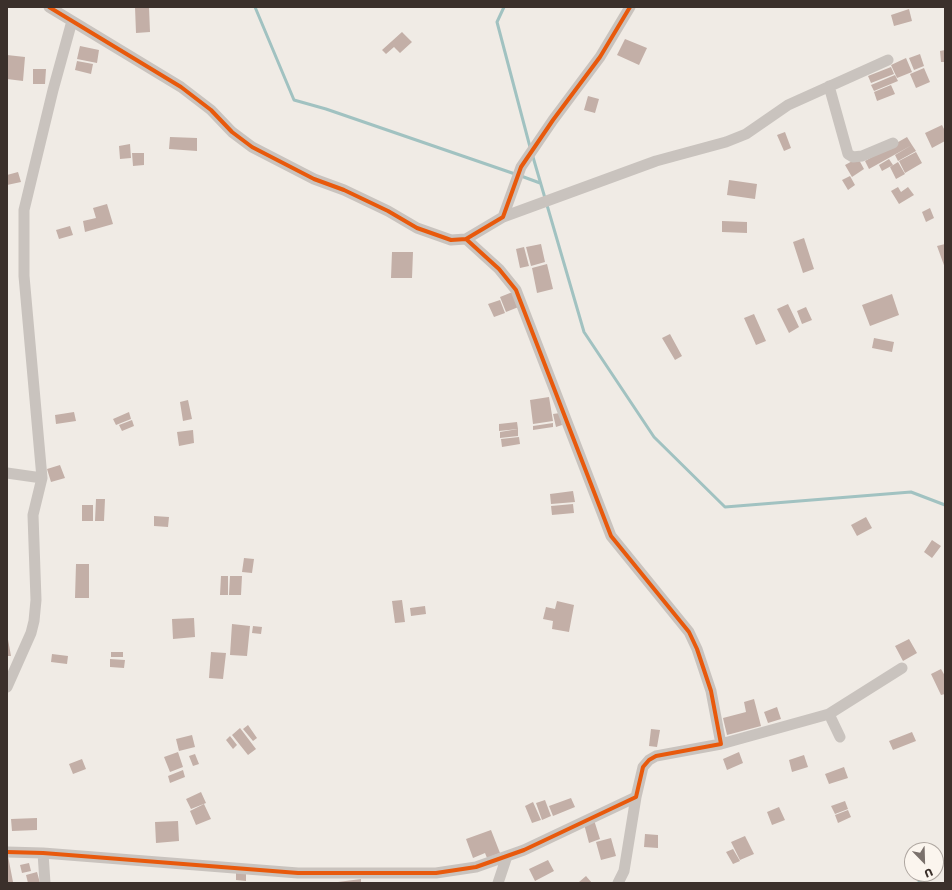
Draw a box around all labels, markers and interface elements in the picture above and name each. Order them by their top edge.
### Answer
north arrow [904,842,944,882]
text: U [922,865,935,880]

